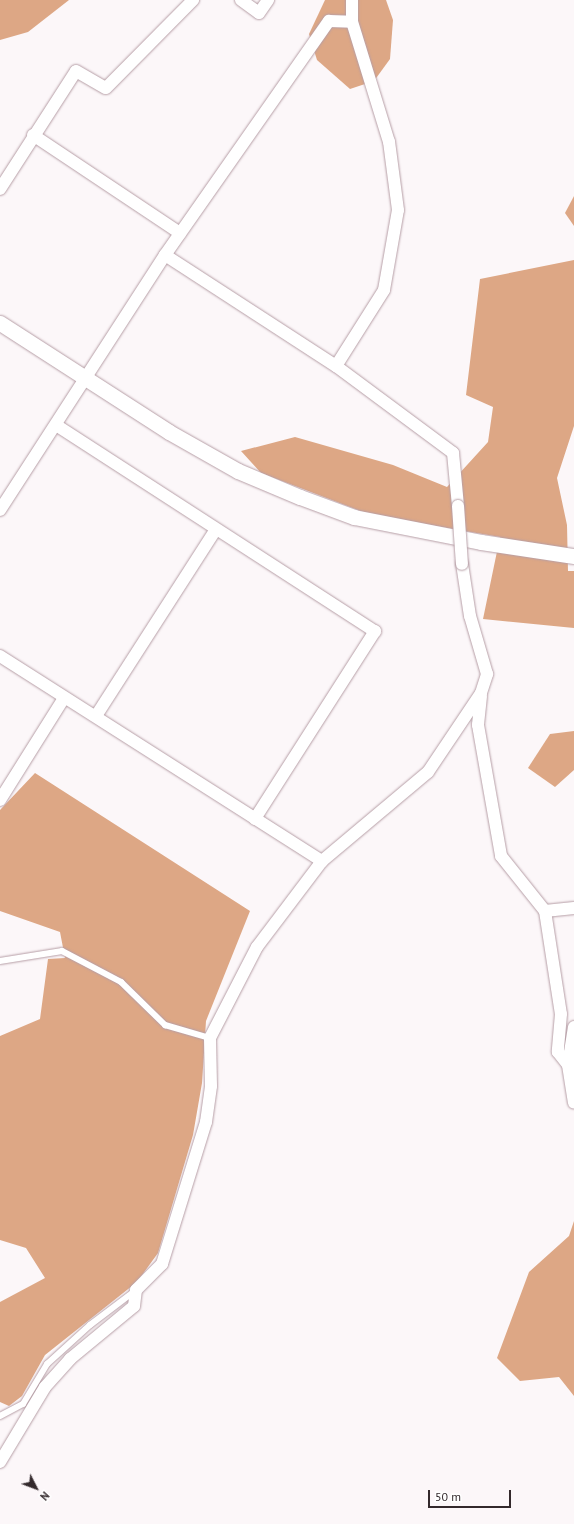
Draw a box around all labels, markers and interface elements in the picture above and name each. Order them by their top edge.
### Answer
north arrow [16,1468,56,1508]
scale bar [430,1482,513,1508]
text: N [37,1489,53,1503]
text: 50 m [435,1489,461,1504]

